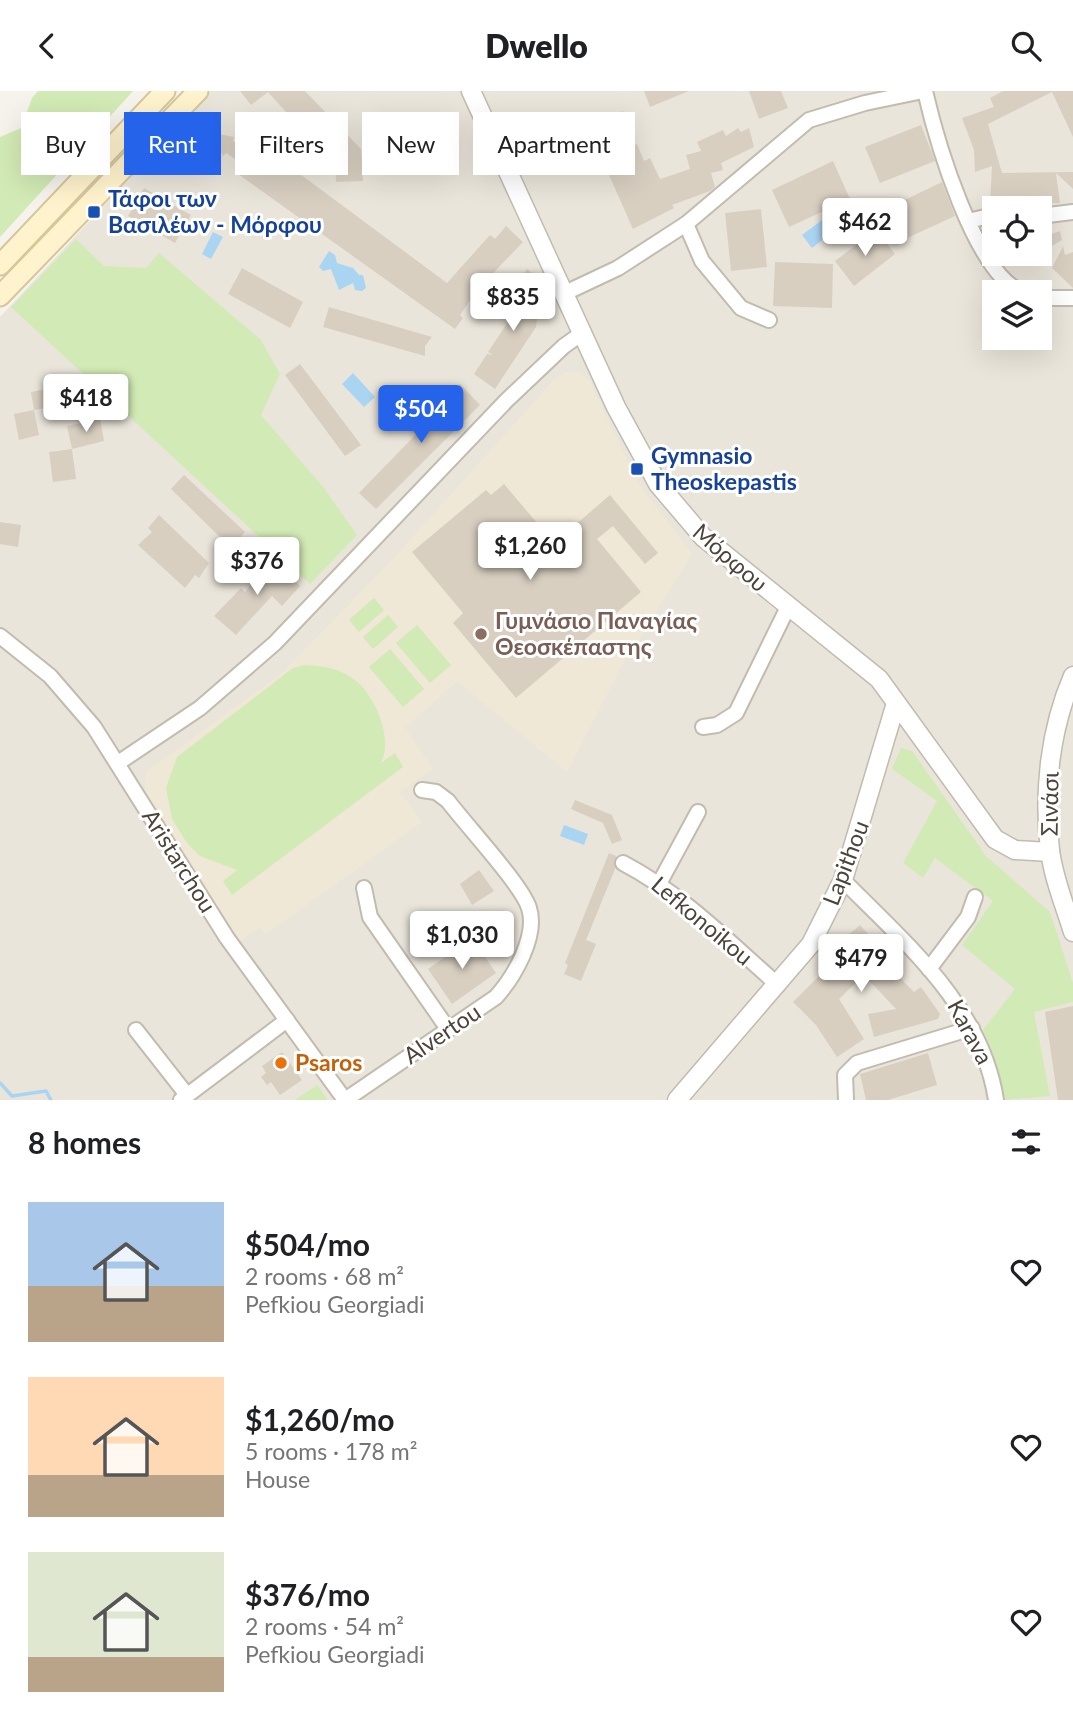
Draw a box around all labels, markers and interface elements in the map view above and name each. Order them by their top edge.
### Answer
text: Dwello [485,26,588,65]
icon: back [28,27,66,65]
icon: search [1007,27,1045,65]
chip: Buy [21,112,110,175]
chip: Rent [124,112,221,175]
chip: Filters [235,112,348,175]
chip: New [362,112,459,175]
chip: Apartment [473,112,635,175]
place label: Τάφοι των Βασιλέων - Μόρφου [108,184,322,238]
map controls [982,196,1052,350]
button: locate [982,196,1052,266]
pin: $462 [824,199,906,258]
marker: Τάφοι των Βασιλέων - Μόρφου [86,204,102,220]
text: $462 [838,207,892,235]
pin: $835 [472,273,554,333]
button: layers [982,280,1052,350]
text: $835 [486,282,540,310]
pin: $418 [45,375,127,434]
text: $418 [59,383,113,411]
pin: $504 [380,385,462,445]
text: $504 [394,394,448,422]
place label: Gymnasio Theoskepastis [651,441,797,495]
marker: Gymnasio Theoskepastis [629,461,645,477]
street label: Μόρφου [688,517,774,597]
pin: $1,260 [473,523,587,582]
text: $1,260 [494,531,566,559]
pin: $376 [216,538,298,597]
text: $376 [230,546,284,574]
place label: Γυμνάσιο Παναγίας Θεοσκέπαστης [495,606,697,660]
marker: Γυμνάσιο Παναγίας Θεοσκέπαστης [473,626,489,642]
street label: Σινάσι [1034,771,1064,836]
street label: Aristarchou [137,804,223,917]
street label: Lapithou [816,816,874,909]
street label: Lefkonoikou [646,870,759,971]
pin: $1,030 [405,911,519,971]
text: $1,030 [426,920,498,948]
pin: $479 [820,935,902,994]
text: $479 [834,943,888,971]
street label: Karava [942,994,999,1069]
street label: Alvertou [398,997,485,1069]
place label: Psaros [295,1048,362,1076]
marker: Psaros [273,1055,289,1071]
icon: filters [1007,1123,1045,1161]
text: 8 homes [28,1124,141,1160]
text: $504/mo [245,1226,370,1262]
icon: home [84,1230,168,1314]
icon: heart [1007,1253,1045,1291]
text: 2 rooms · 68 m² [245,1262,404,1290]
text: Pefkiou Georgiadi [245,1290,425,1318]
text: $1,260/mo [245,1401,394,1437]
icon: home [84,1405,168,1489]
icon: heart [1007,1428,1045,1466]
text: 5 rooms · 178 m² [245,1437,417,1465]
text: House [245,1465,310,1493]
text: $376/mo [245,1576,370,1612]
icon: home [84,1580,168,1664]
icon: heart [1007,1603,1045,1641]
text: 2 rooms · 54 m² [245,1612,404,1640]
text: Pefkiou Georgiadi [245,1640,425,1668]

